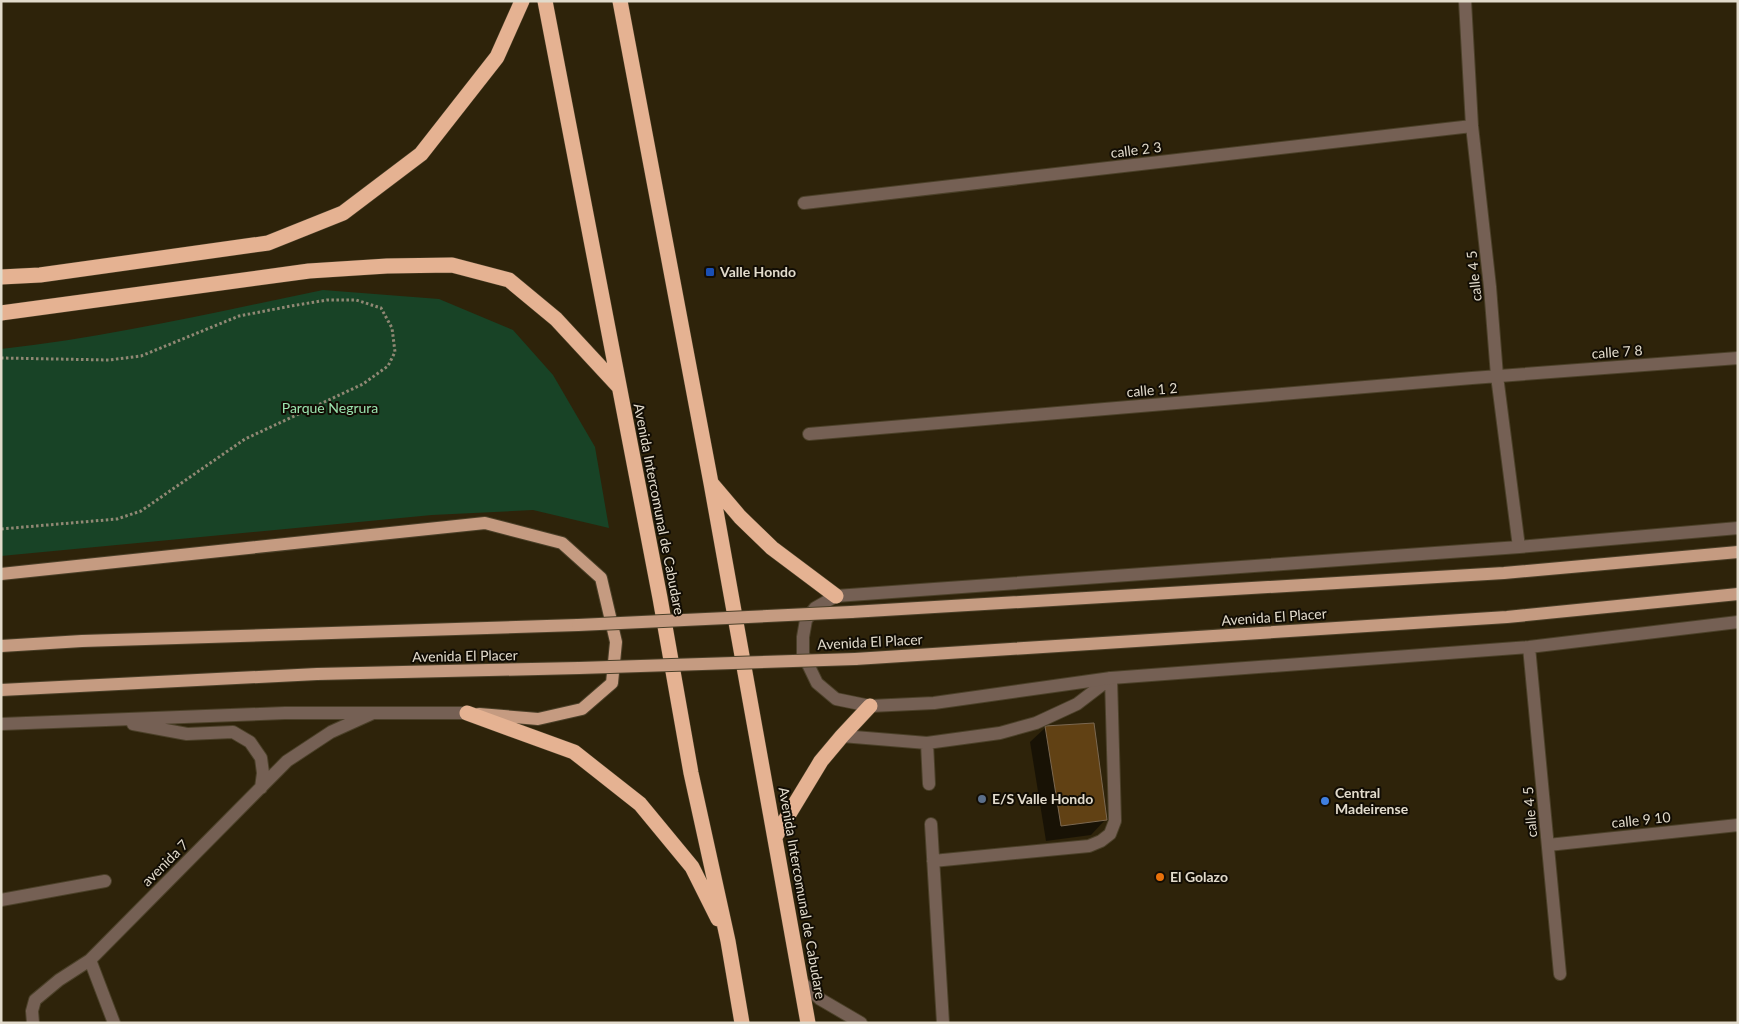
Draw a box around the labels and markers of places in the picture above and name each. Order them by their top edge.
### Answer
place label: Valle Hondo [719,263,796,280]
marker: Valle Hondo [704,266,716,278]
place label: Central Madeirense [1335,784,1409,817]
place label: E/S Valle Hondo [992,790,1093,807]
marker: E/S Valle Hondo [976,793,988,805]
marker: Central Madeirense [1319,795,1331,807]
place label: El Golazo [1170,868,1228,885]
marker: El Golazo [1154,871,1166,883]

